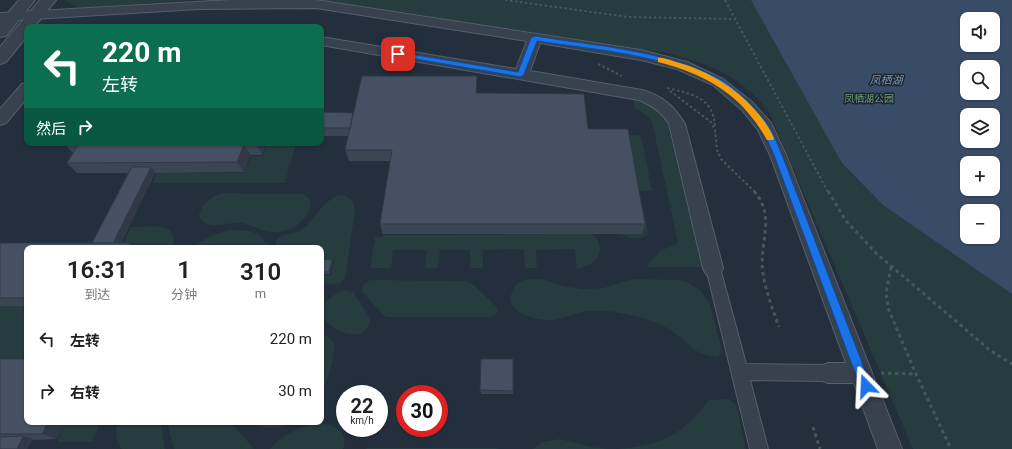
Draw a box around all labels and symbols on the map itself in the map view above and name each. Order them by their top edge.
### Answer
pin [381,37,415,71]
water label: 凤栖湖 [870,74,904,87]
park label: 凤栖湖公园 [844,93,894,104]
position arrow [845,365,887,407]
speed limit sign: 30 [396,385,448,437]

